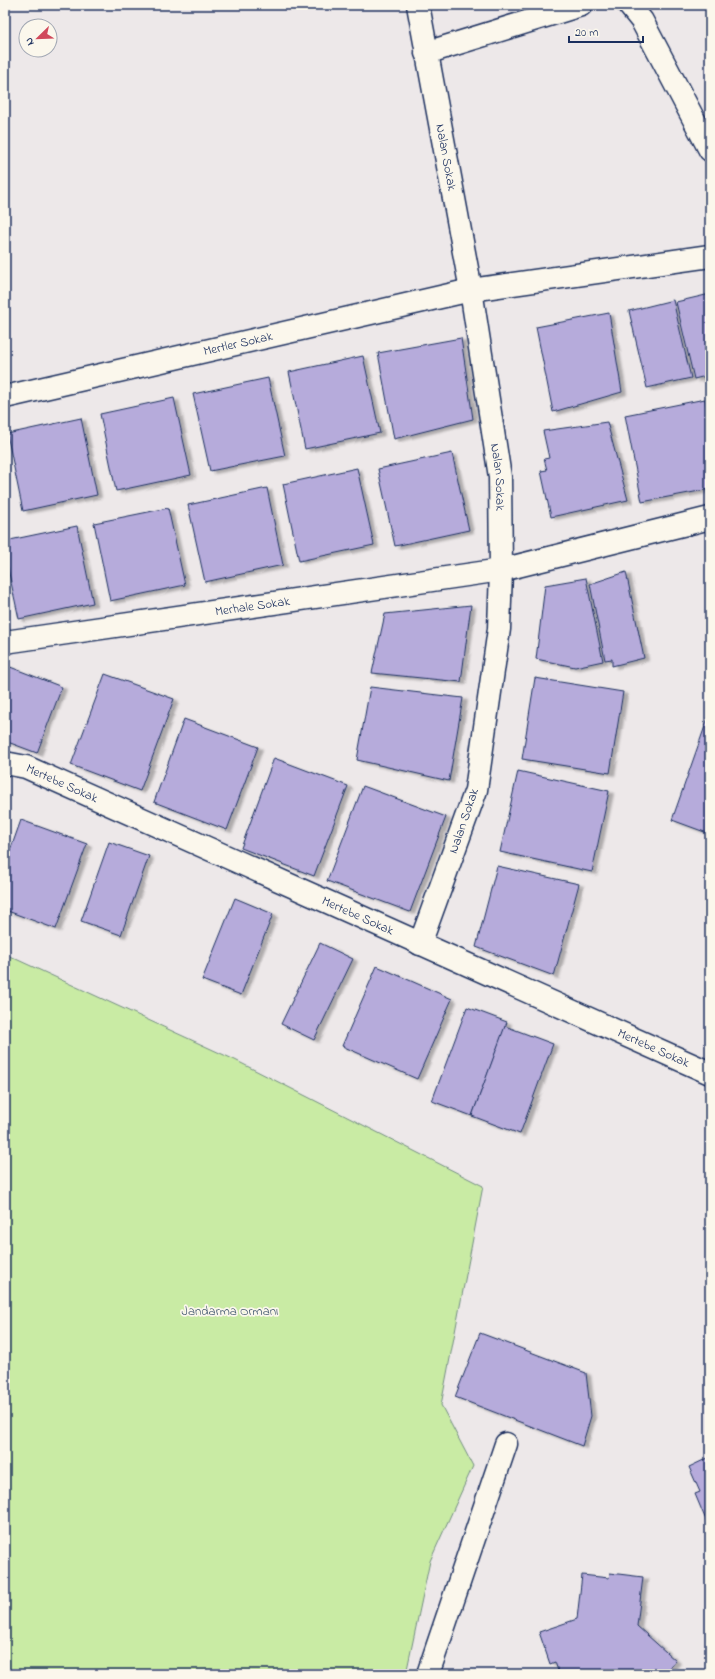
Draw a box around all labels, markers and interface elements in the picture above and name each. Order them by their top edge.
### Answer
north arrow [18,18,58,58]
scale bar [569,18,643,44]
text: 20 m [575,24,598,42]
text: N [21,35,39,48]
street label: Nalan Sokak [431,122,462,193]
street label: Mertler Sokak [201,326,275,361]
street label: Nalan Sokak [485,442,510,511]
street label: Merhale Sokak [214,591,291,621]
street label: Mertebe Sokak [23,759,102,808]
street label: Nalan Sokak [444,786,484,856]
street label: Mertebe Sokak [319,891,397,940]
street label: Mertebe Sokak [615,1023,693,1072]
park label: Jandarma Ormanı [182,1302,278,1321]

